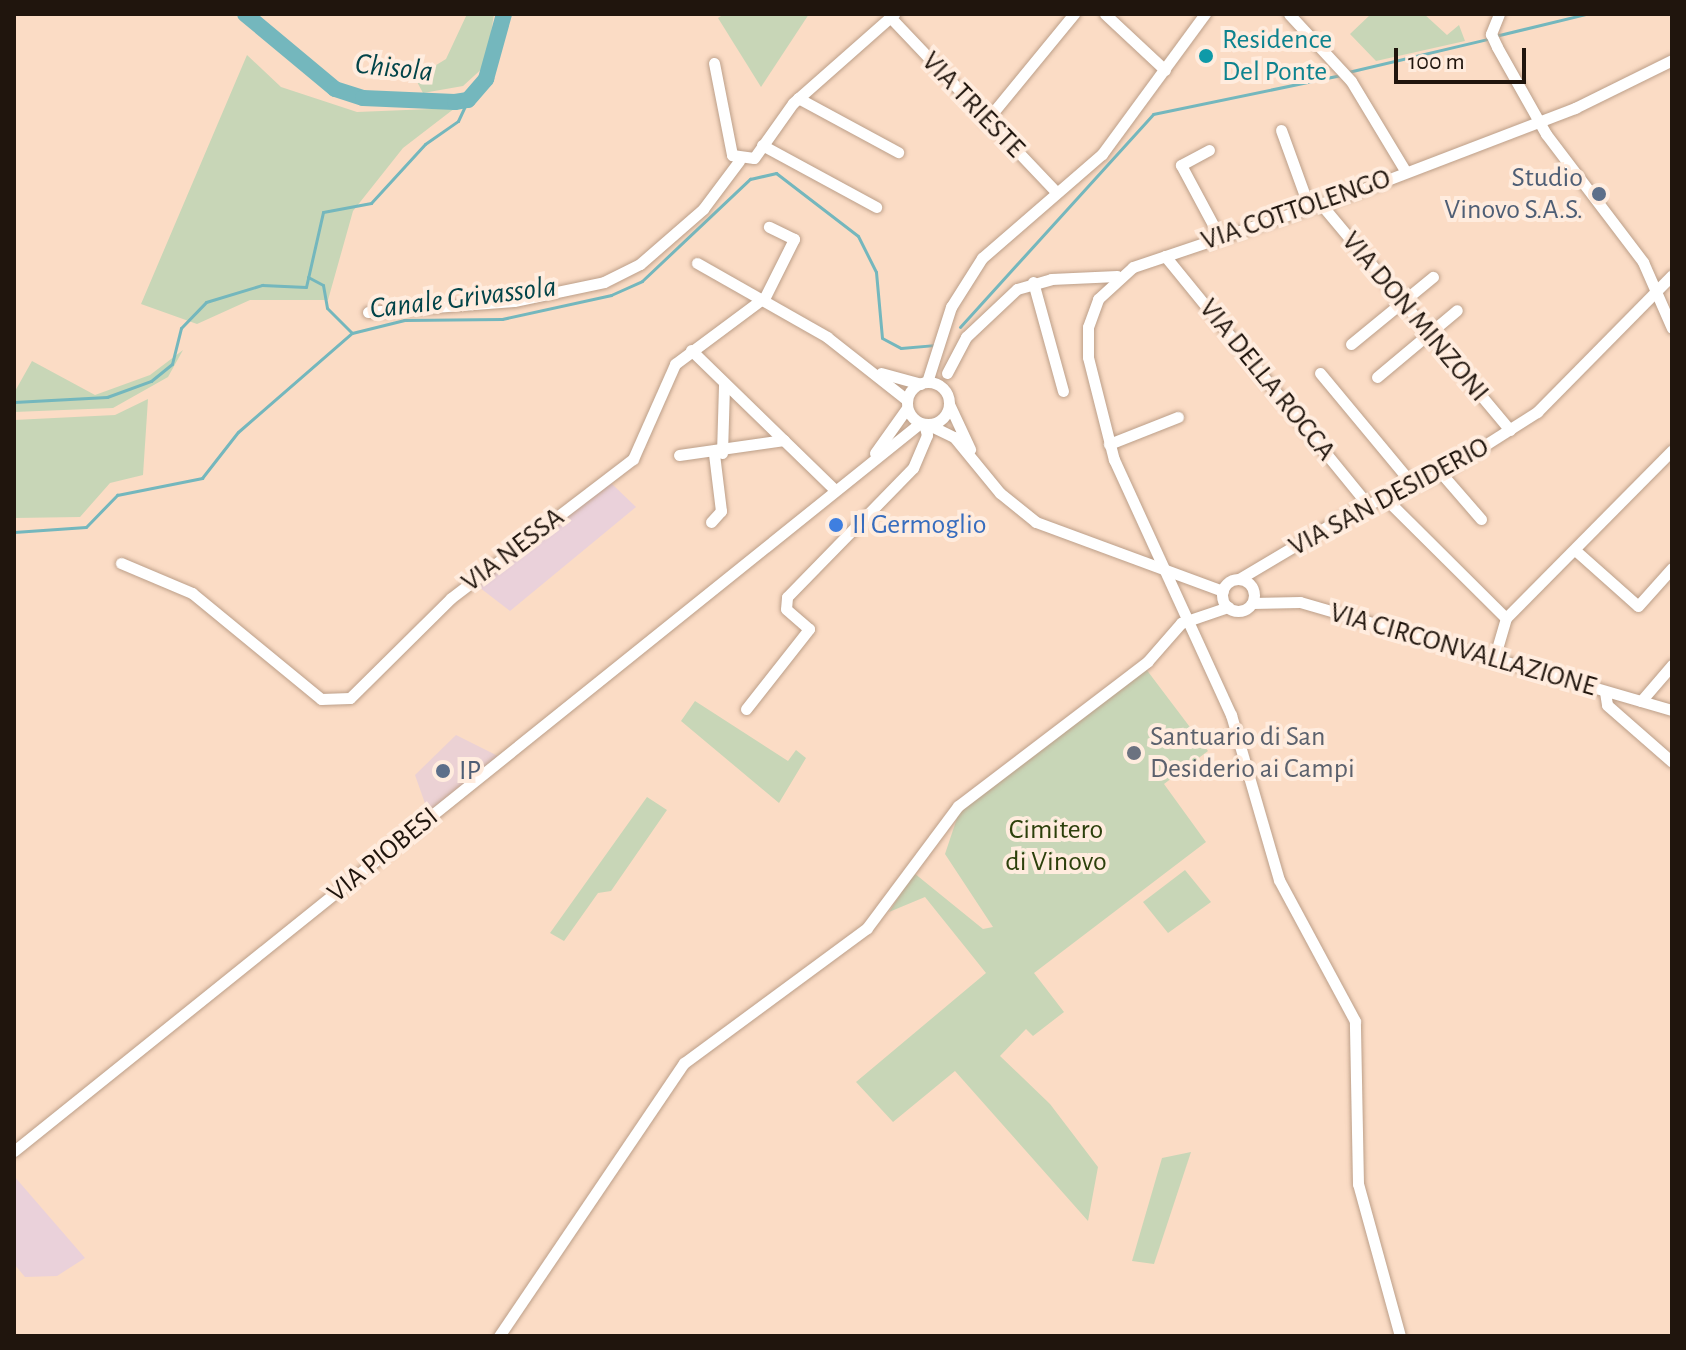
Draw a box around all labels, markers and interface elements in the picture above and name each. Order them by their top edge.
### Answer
place label: Residence Del Ponte [1222,23,1332,89]
scale bar [1398,32,1530,82]
street label: VIA TRIESTE [914,45,1032,165]
water label: Chisola [353,46,435,90]
marker: Residence Del Ponte [1197,47,1215,65]
text: 100 m [1408,50,1465,74]
place label: Studio Vinovo S.A.S. [1444,161,1583,227]
street label: VIA COTTOLENGO [1197,162,1395,258]
marker: Studio Vinovo S.A.S. [1590,185,1608,203]
street label: VIA DON MINZONI [1334,225,1496,409]
water label: Canale Grivassola [368,269,558,327]
street label: VIA DELLA ROCCA [1192,292,1342,468]
street label: VIA SAN DESIDERIO [1283,430,1495,564]
street label: VIA NESSA [455,501,571,599]
place label: Il Germoglio [852,508,986,542]
marker: Il Germoglio [827,516,845,534]
street label: VIA CIRCONVALLAZIONE [1326,596,1600,704]
place label: Santuario di San Desiderio ai Campi [1150,720,1355,786]
marker: Santuario di San Desiderio ai Campi [1125,744,1143,762]
place label: IP [459,754,481,788]
marker: IP [434,762,452,780]
street label: VIA PIOBESI [321,800,445,910]
park label: Cimitero di Vinovo [1005,813,1107,879]

